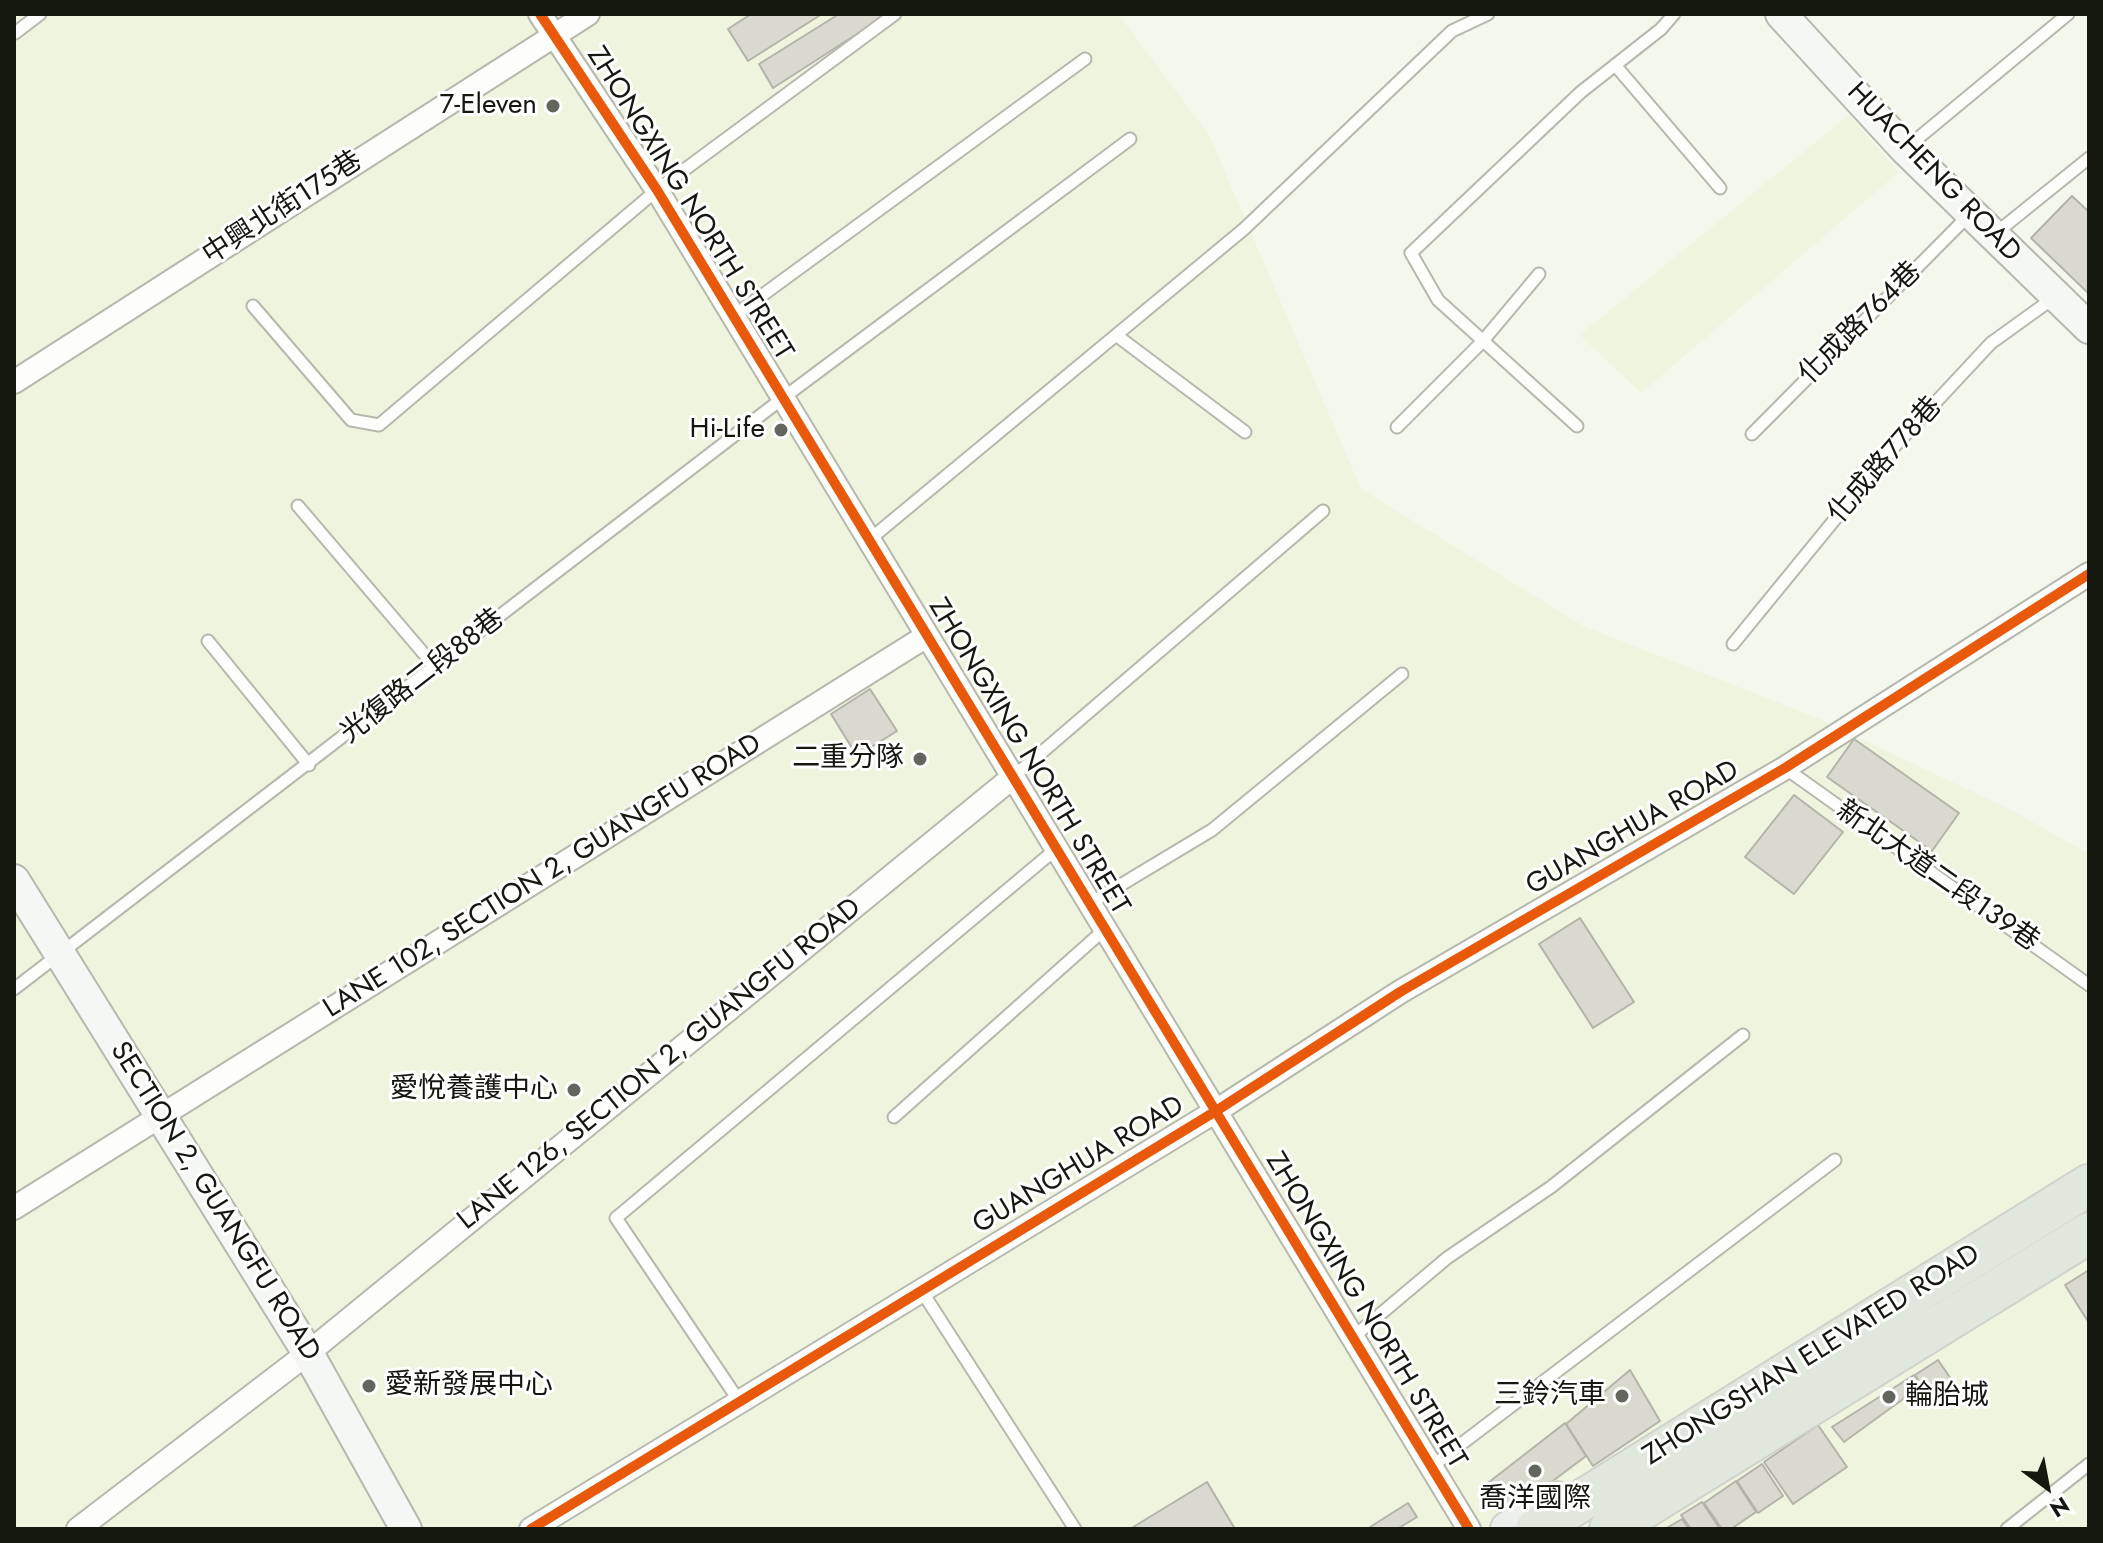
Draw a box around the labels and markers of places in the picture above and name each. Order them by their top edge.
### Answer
place label: 7-Eleven [440,89,537,123]
marker: 7-Eleven [544,97,562,115]
place label: Hi-Life [690,413,765,447]
marker: Hi-Life [772,421,790,439]
place label: 二重分隊 [792,742,904,776]
marker: 二重分隊 [911,750,929,768]
place label: 愛悅養護中心 [390,1073,558,1107]
marker: 愛悅養護中心 [565,1081,583,1099]
place label: 愛新發展中心 [385,1369,553,1403]
marker: 愛新發展中心 [360,1377,378,1395]
place label: 三鈴汽車 [1494,1379,1606,1413]
place label: 輪胎城 [1905,1380,1989,1414]
marker: 三鈴汽車 [1613,1387,1631,1405]
marker: 輪胎城 [1880,1388,1898,1406]
marker: 喬洋國際 [1526,1462,1544,1480]
place label: 喬洋國際 [1479,1483,1591,1517]

